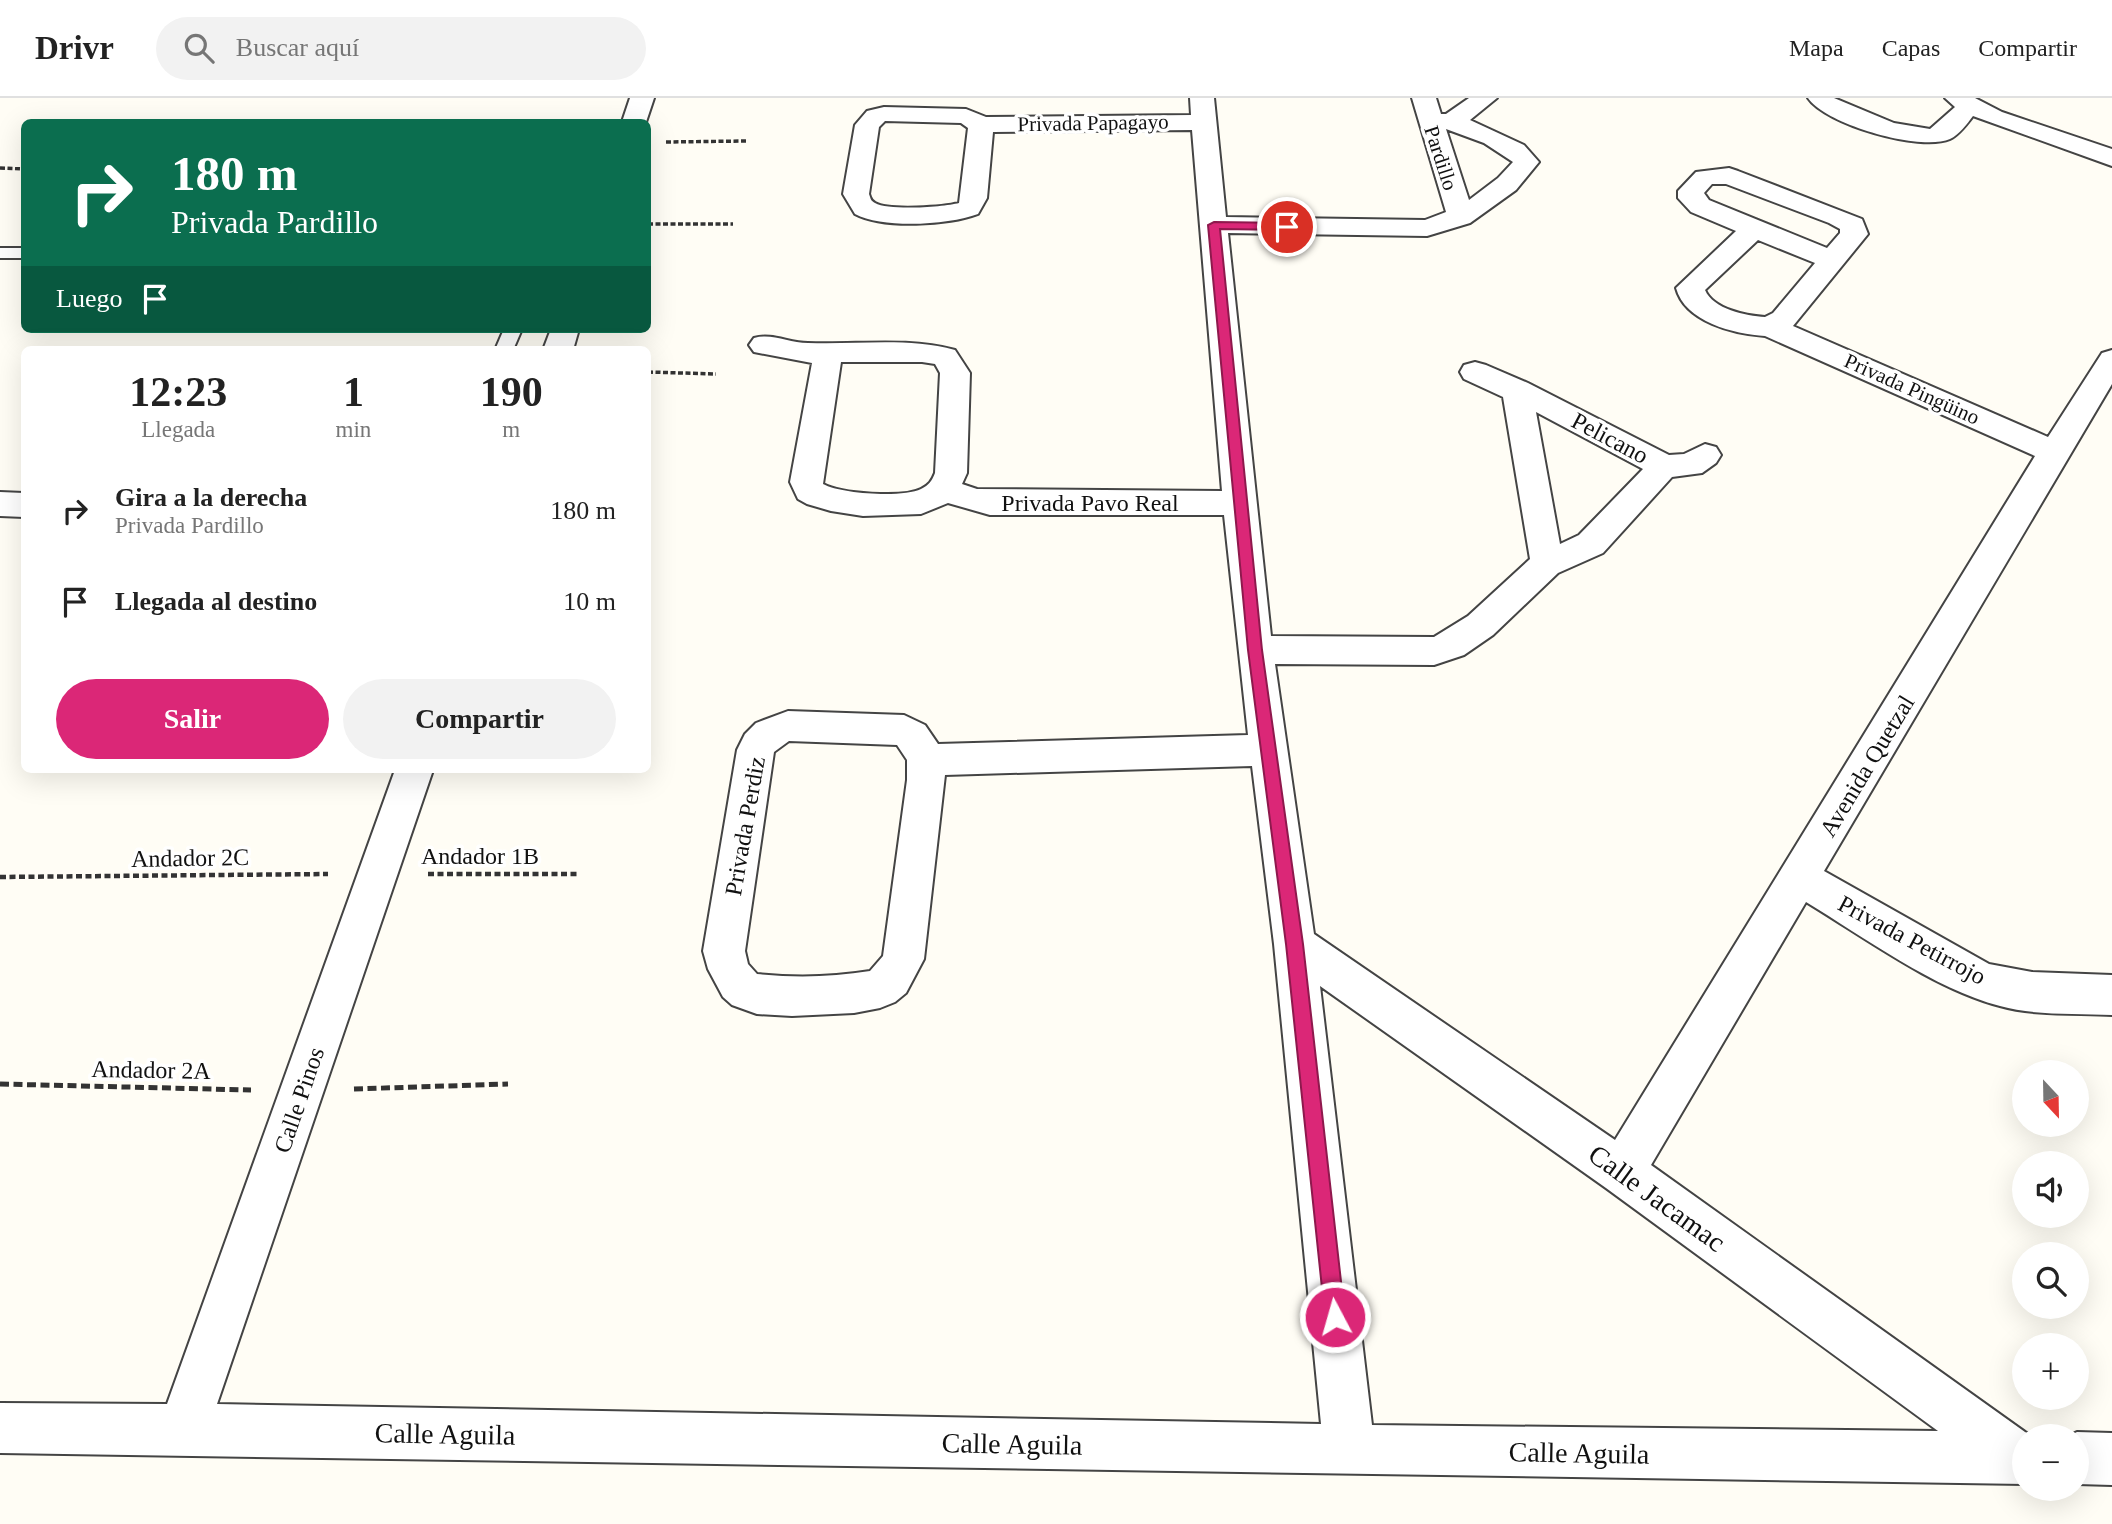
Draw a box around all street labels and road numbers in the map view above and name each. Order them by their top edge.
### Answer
street label: Privada Papagayo [1017,110,1169,136]
street label: Pardillo [1419,123,1463,193]
street label: Privada Pingüino [1841,348,1983,430]
street label: Pelicano [1567,407,1653,469]
street label: Privada Pavo Real [1001,490,1179,516]
street label: Avenida Quetzal [1815,690,1920,841]
street label: Privada Perdiz [720,754,770,898]
street label: Andador 1B [421,843,539,869]
street label: Andador 2C [131,844,249,872]
street label: Privada Petirrojo [1834,890,1990,990]
street label: Calle Pinos [269,1044,329,1156]
street label: Andador 2A [91,1056,212,1084]
street label: Calle Jacamac [1583,1138,1731,1258]
street label: Calle Aguila [374,1417,516,1451]
street label: Calle Aguila [941,1427,1083,1461]
street label: Calle Aguila [1508,1436,1650,1470]

